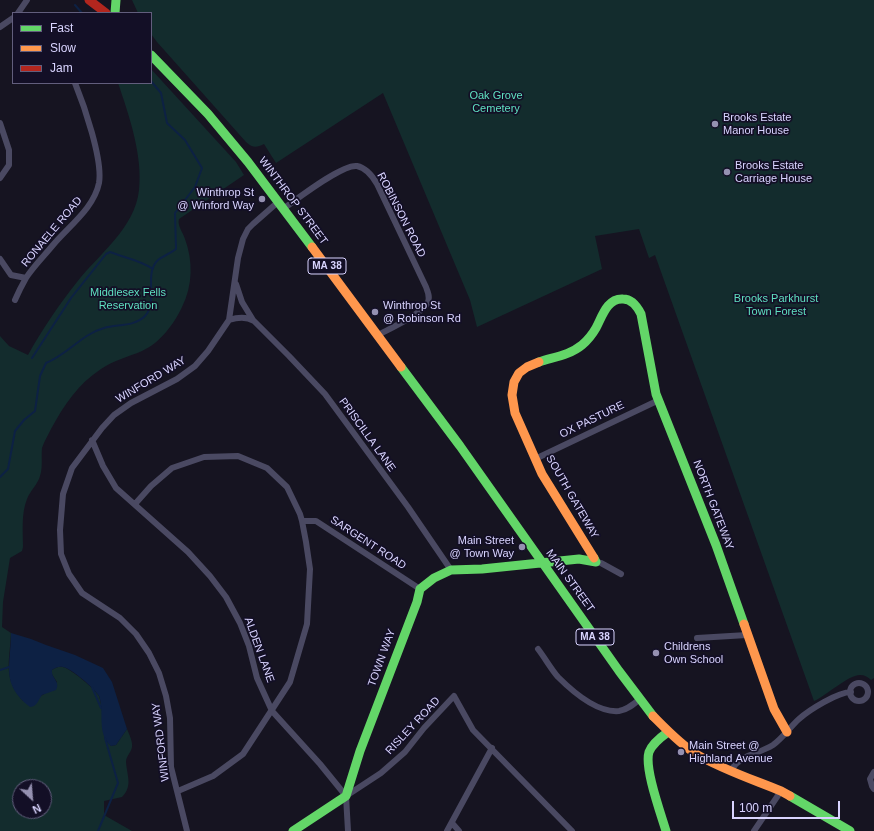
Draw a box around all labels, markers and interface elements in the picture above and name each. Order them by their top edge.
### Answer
legend [12,12,152,84]
text: Fast [50,21,73,35]
text: Slow [50,41,76,55]
text: Jam [50,61,73,75]
park label: Oak Grove Cemetery [469,89,523,115]
place label: Brooks Estate Manor House [723,111,791,137]
marker: Brooks Estate Manor House [710,119,720,129]
street label: WINTHROP STREET [256,155,330,247]
place label: Brooks Estate Carriage House [735,159,812,185]
marker: Brooks Estate Carriage House [722,167,732,177]
street label: ROBINSON ROAD [374,170,428,260]
place label: Winthrop St @ Winford Way [177,186,254,212]
street label: RONAELE ROAD [19,194,85,270]
marker: Winthrop St @ Winford Way [257,194,267,204]
road number: MA 38 [308,258,346,274]
park label: Middlesex Fells Reservation [90,286,166,312]
park label: Brooks Parkhurst Town Forest [734,292,818,318]
place label: Winthrop St @ Robinson Rd [383,299,461,325]
marker: Winthrop St @ Robinson Rd [370,307,380,317]
street label: WINFORD WAY [114,354,188,406]
street label: PRISCILLA LANE [336,396,398,474]
street label: OX PASTURE [558,399,626,441]
street label: SOUTH GATEWAY [543,453,601,541]
street label: NORTH GATEWAY [690,458,736,552]
street label: SARGENT ROAD [327,513,409,573]
place label: Main Street @ Town Way [449,534,514,560]
marker: Main Street @ Town Way [517,542,527,552]
street label: MAIN STREET [543,547,597,615]
street label: ALDEN LANE [241,616,277,684]
street label: TOWN WAY [365,627,399,689]
road number: MA 38 [576,629,614,645]
place label: Childrens Own School [664,640,723,666]
marker: Childrens Own School [651,648,661,658]
street label: RISLEY ROAD [383,694,443,758]
street label: WINFORD WAY [150,702,172,782]
place label: Main Street @ Highland Avenue [689,739,773,765]
marker: Main Street @ Highland Avenue [676,747,686,757]
north arrow [12,779,52,819]
scale bar [734,793,842,819]
text: 100 m [739,801,772,815]
text: N [31,802,43,816]

